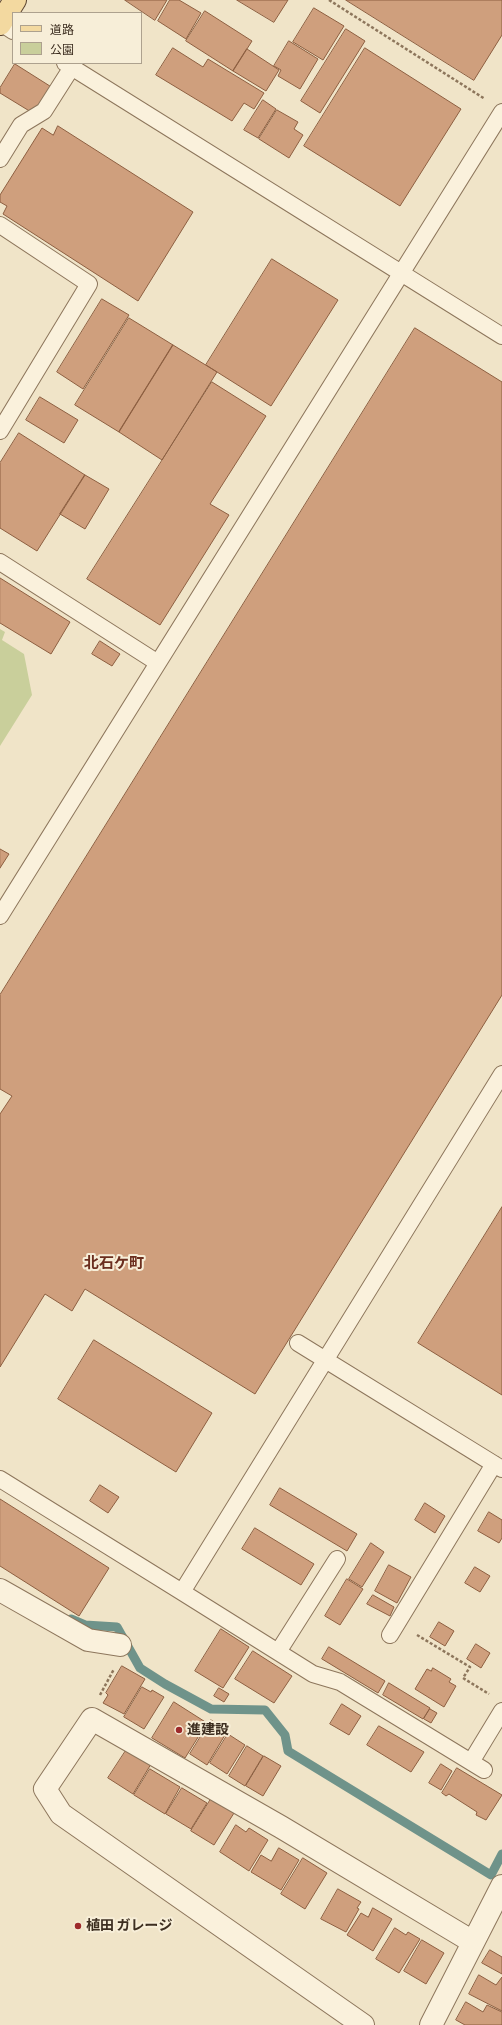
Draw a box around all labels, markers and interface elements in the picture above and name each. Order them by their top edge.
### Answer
legend [12,12,142,64]
text: 道路 [50,23,74,37]
text: 公園 [50,43,74,57]
district label: 北石ケ町 [84,1255,144,1273]
place label: 進建設 [187,1722,229,1738]
marker: 進建設 [174,1725,184,1735]
place label: 植田 ガレージ [86,1918,173,1934]
marker: 植田 ガレージ [73,1921,83,1931]

